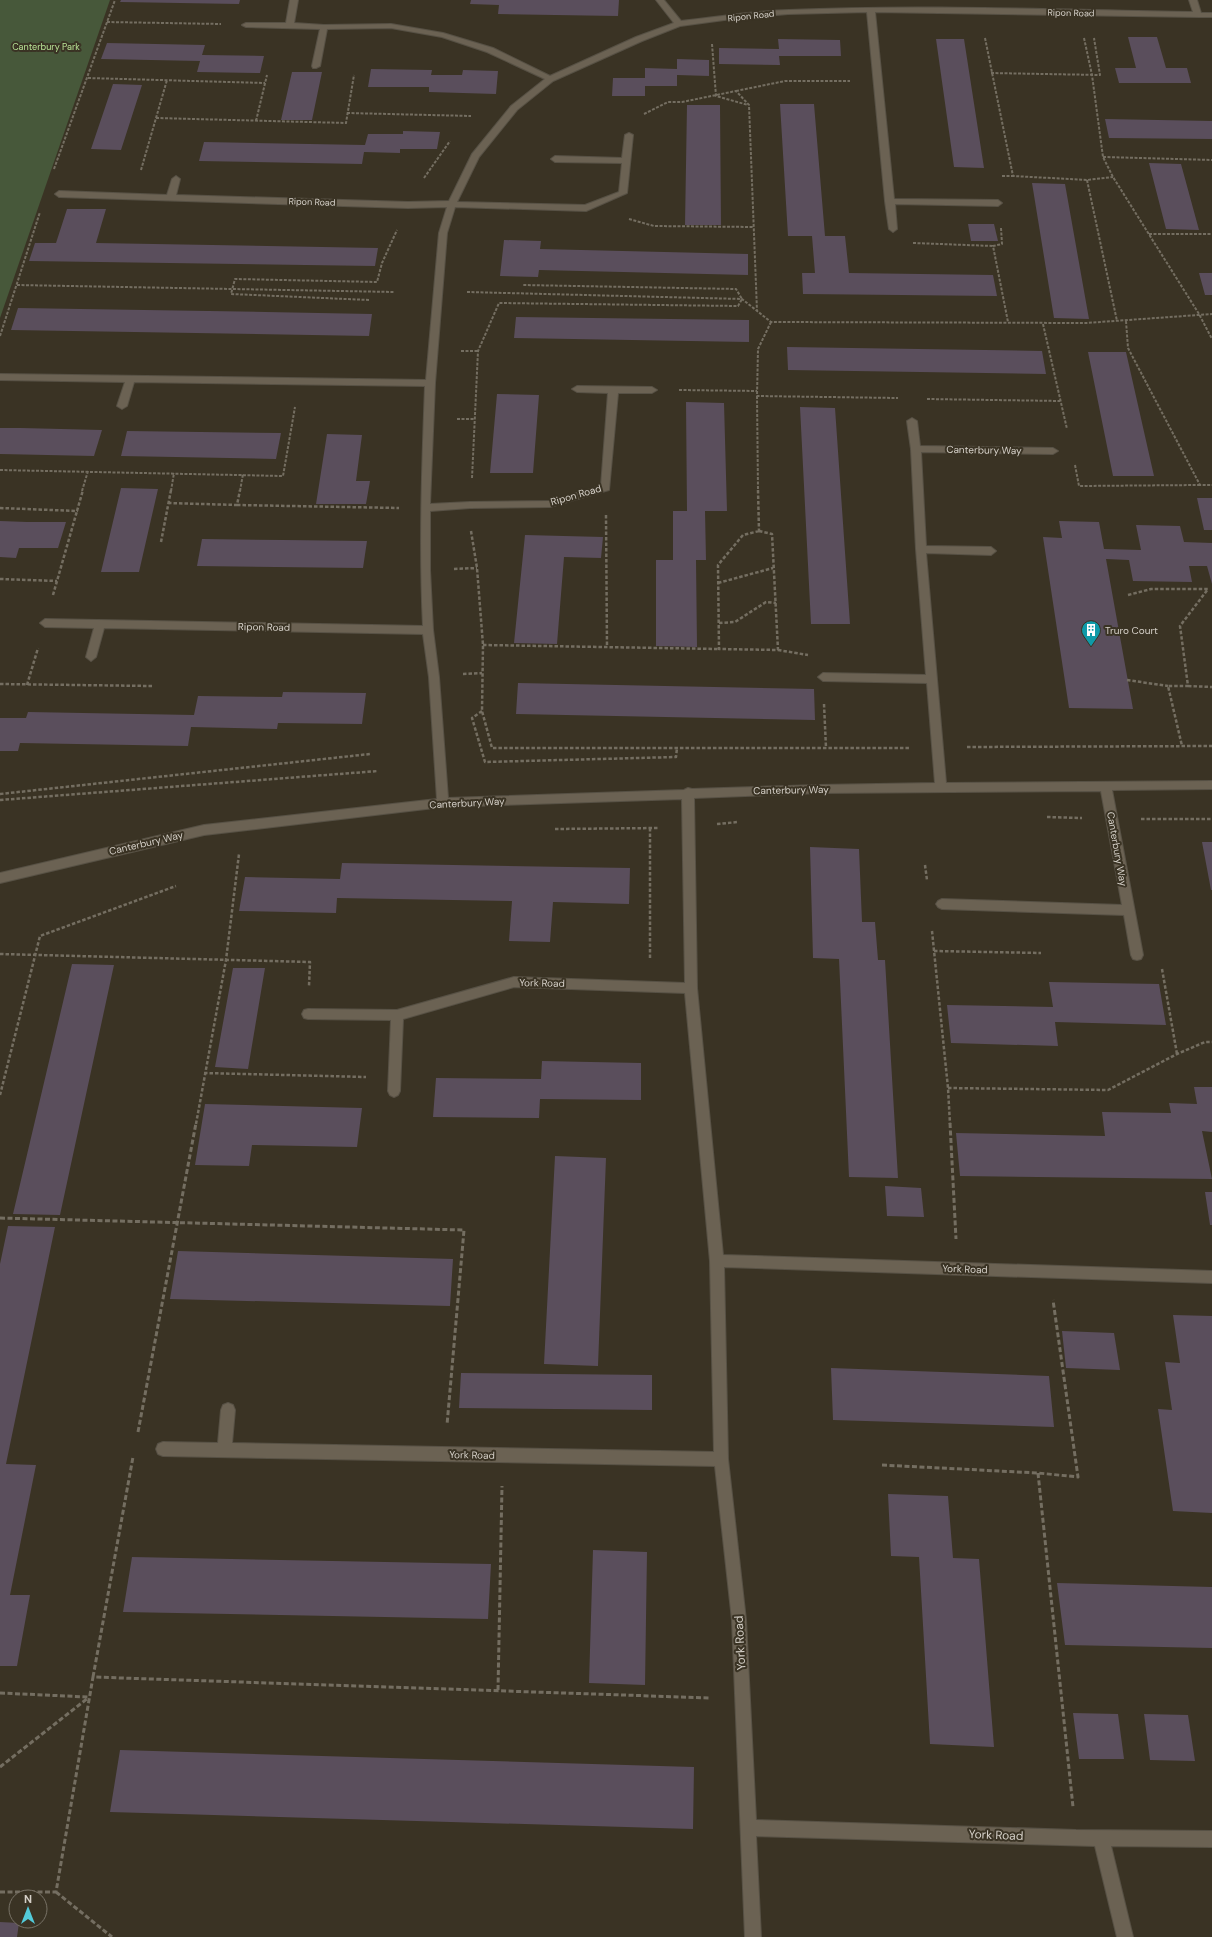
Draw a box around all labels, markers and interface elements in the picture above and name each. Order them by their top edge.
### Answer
street label: Ripon Road [1047,7,1095,19]
street label: Ripon Road [727,8,775,24]
park label: Canterbury Park [12,41,80,53]
street label: Ripon Road [288,195,336,209]
street label: Canterbury Way [946,443,1022,457]
street label: Ripon Road [549,482,603,508]
building icon: Truro Court [1080,619,1102,647]
street label: Ripon Road [238,620,290,634]
place label: Truro Court [1105,624,1158,637]
street label: Canterbury Way [753,783,829,797]
street label: Canterbury Way [429,795,505,811]
street label: Canterbury Way [1104,811,1130,888]
street label: Canterbury Way [108,828,185,858]
street label: York Road [519,976,565,990]
street label: York Road [942,1262,988,1276]
street label: York Road [449,1448,495,1462]
street label: York Road [731,1615,749,1671]
street label: York Road [968,1826,1024,1844]
north arrow [8,1889,48,1929]
text: N [24,1892,32,1906]

